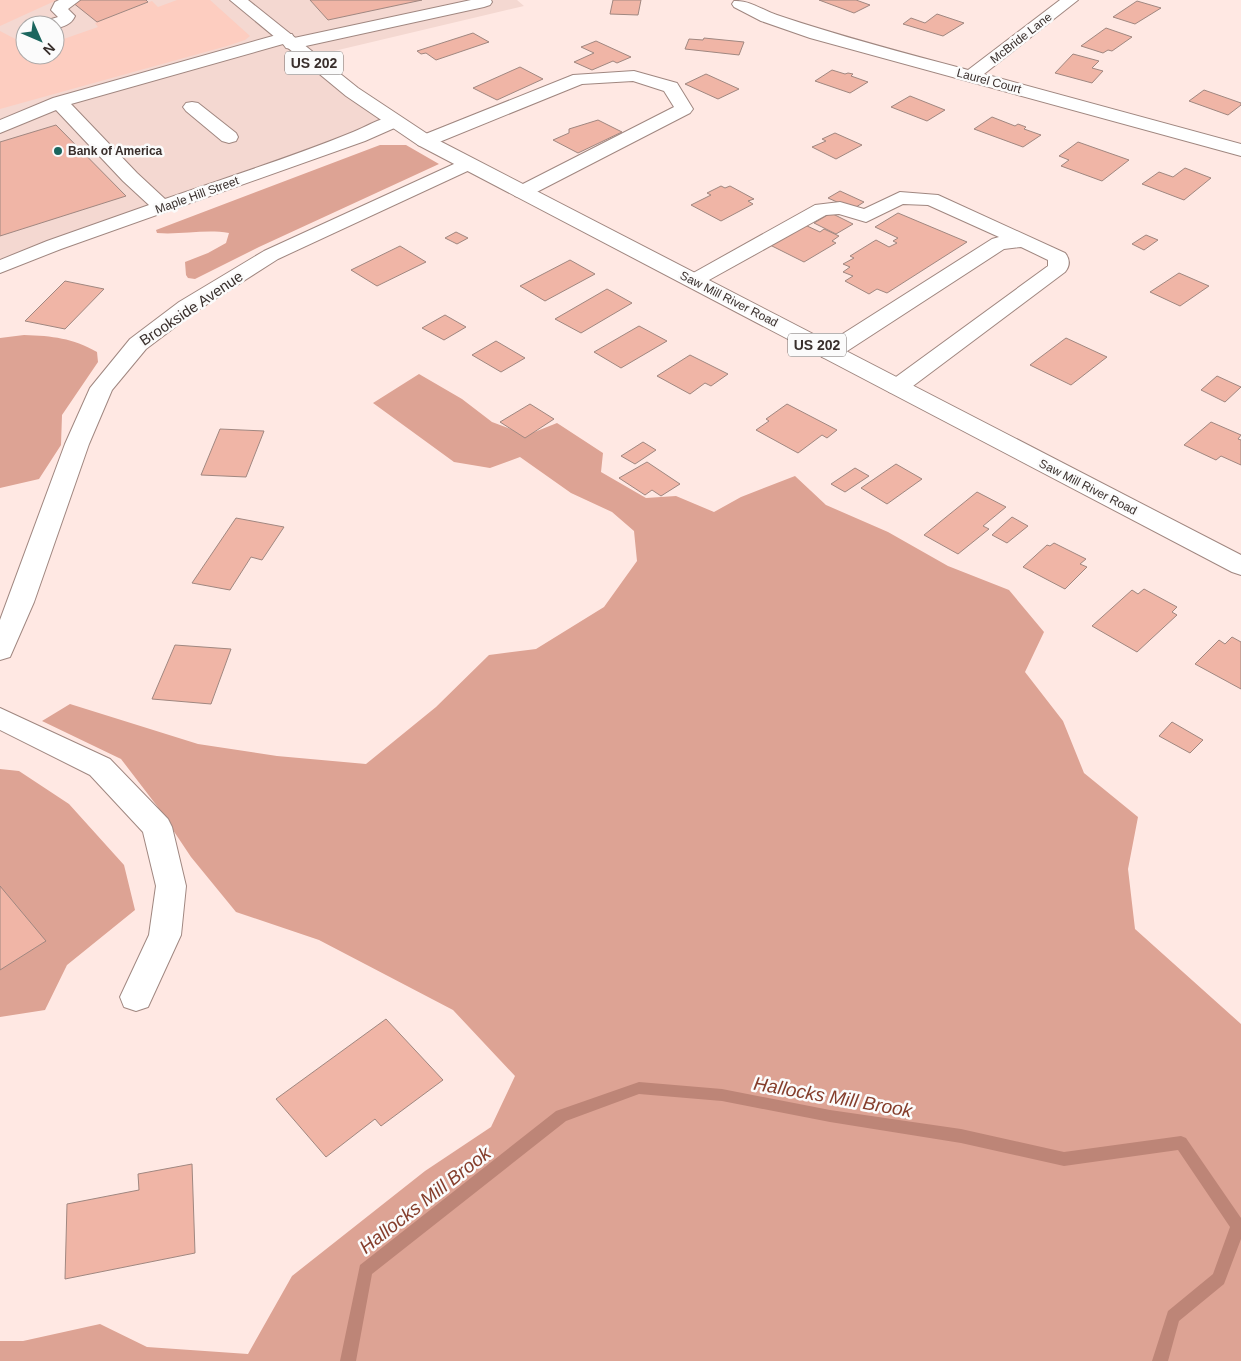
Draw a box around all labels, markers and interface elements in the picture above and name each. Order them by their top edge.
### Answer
street label: McBride Lane [988,9,1055,66]
north arrow [15,15,65,65]
text: N [40,40,58,58]
road number: US 202 [285,52,343,74]
street label: Laurel Court [955,66,1023,96]
place label: Bank of America [68,144,163,158]
marker: Bank of America [52,145,64,157]
street label: Maple Hill Street [153,173,241,217]
street label: Brookside Avenue [136,267,246,349]
street label: Saw Mill River Road [678,268,780,330]
road number: US 202 [788,334,846,356]
street label: Saw Mill River Road [1037,456,1139,518]
water label: Hallocks Mill Brook [752,1073,915,1122]
water label: Hallocks Mill Brook [355,1141,496,1258]

